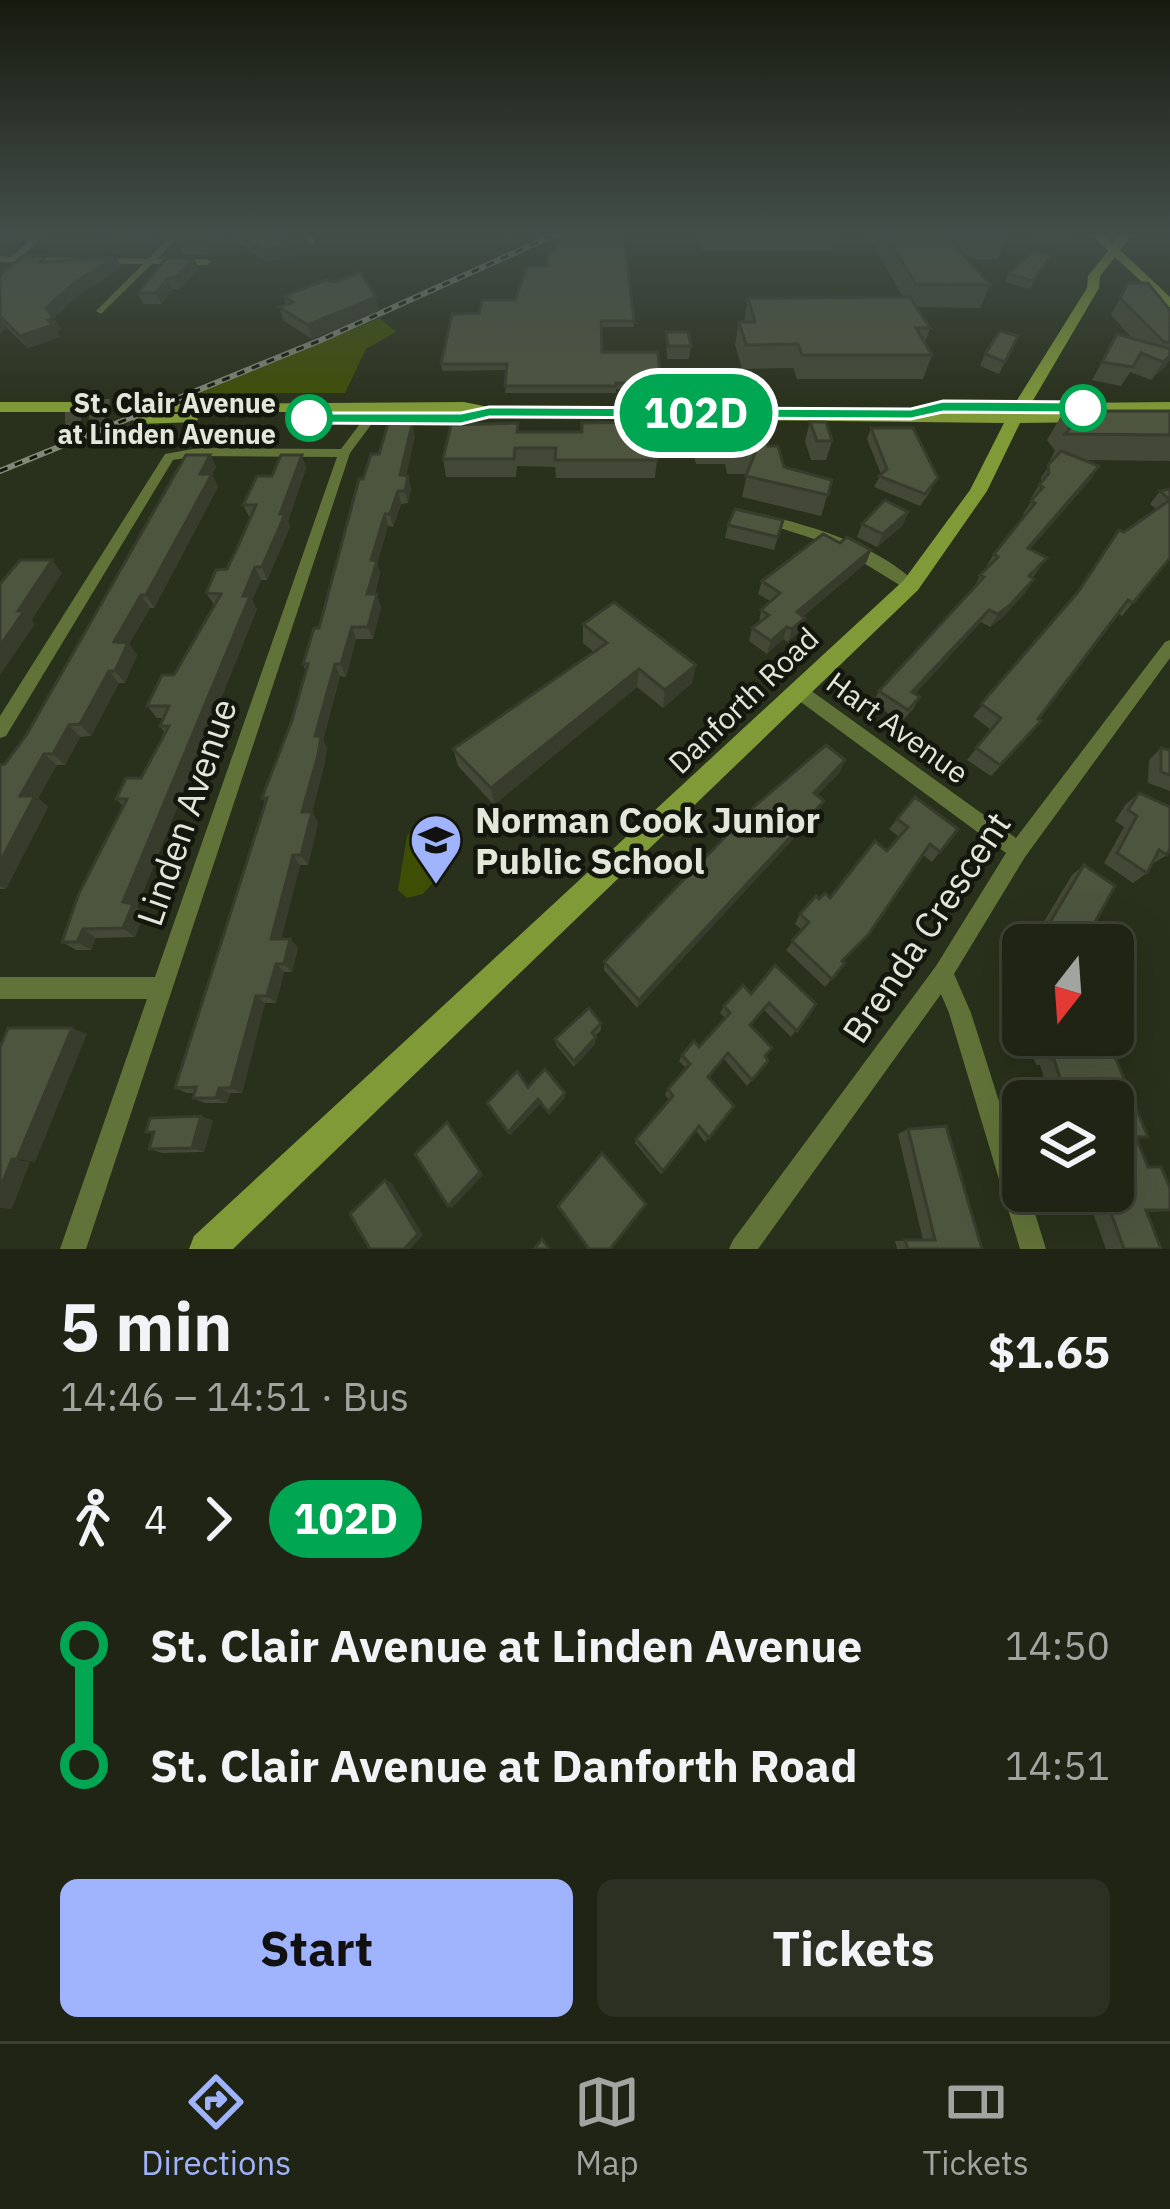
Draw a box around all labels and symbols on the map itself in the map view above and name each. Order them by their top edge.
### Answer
line badge: 102D [612,374,780,452]
place label: St. Clair Avenue at Linden Avenue [57,385,276,451]
unlabelled marker [1061,386,1105,430]
marker: St. Clair Avenue at Linden Avenue [287,396,331,440]
street label: Danforth Road [660,618,826,782]
street label: Hart Avenue [819,662,977,792]
street label: Linden Avenue [125,692,247,932]
place label: Norman Cook Junior Public School [475,796,820,884]
street label: Brenda Crescent [831,802,1021,1052]
school or university icon: Norman Cook Junior Public School [408,812,464,886]
north arrow [1002,924,1134,1056]

